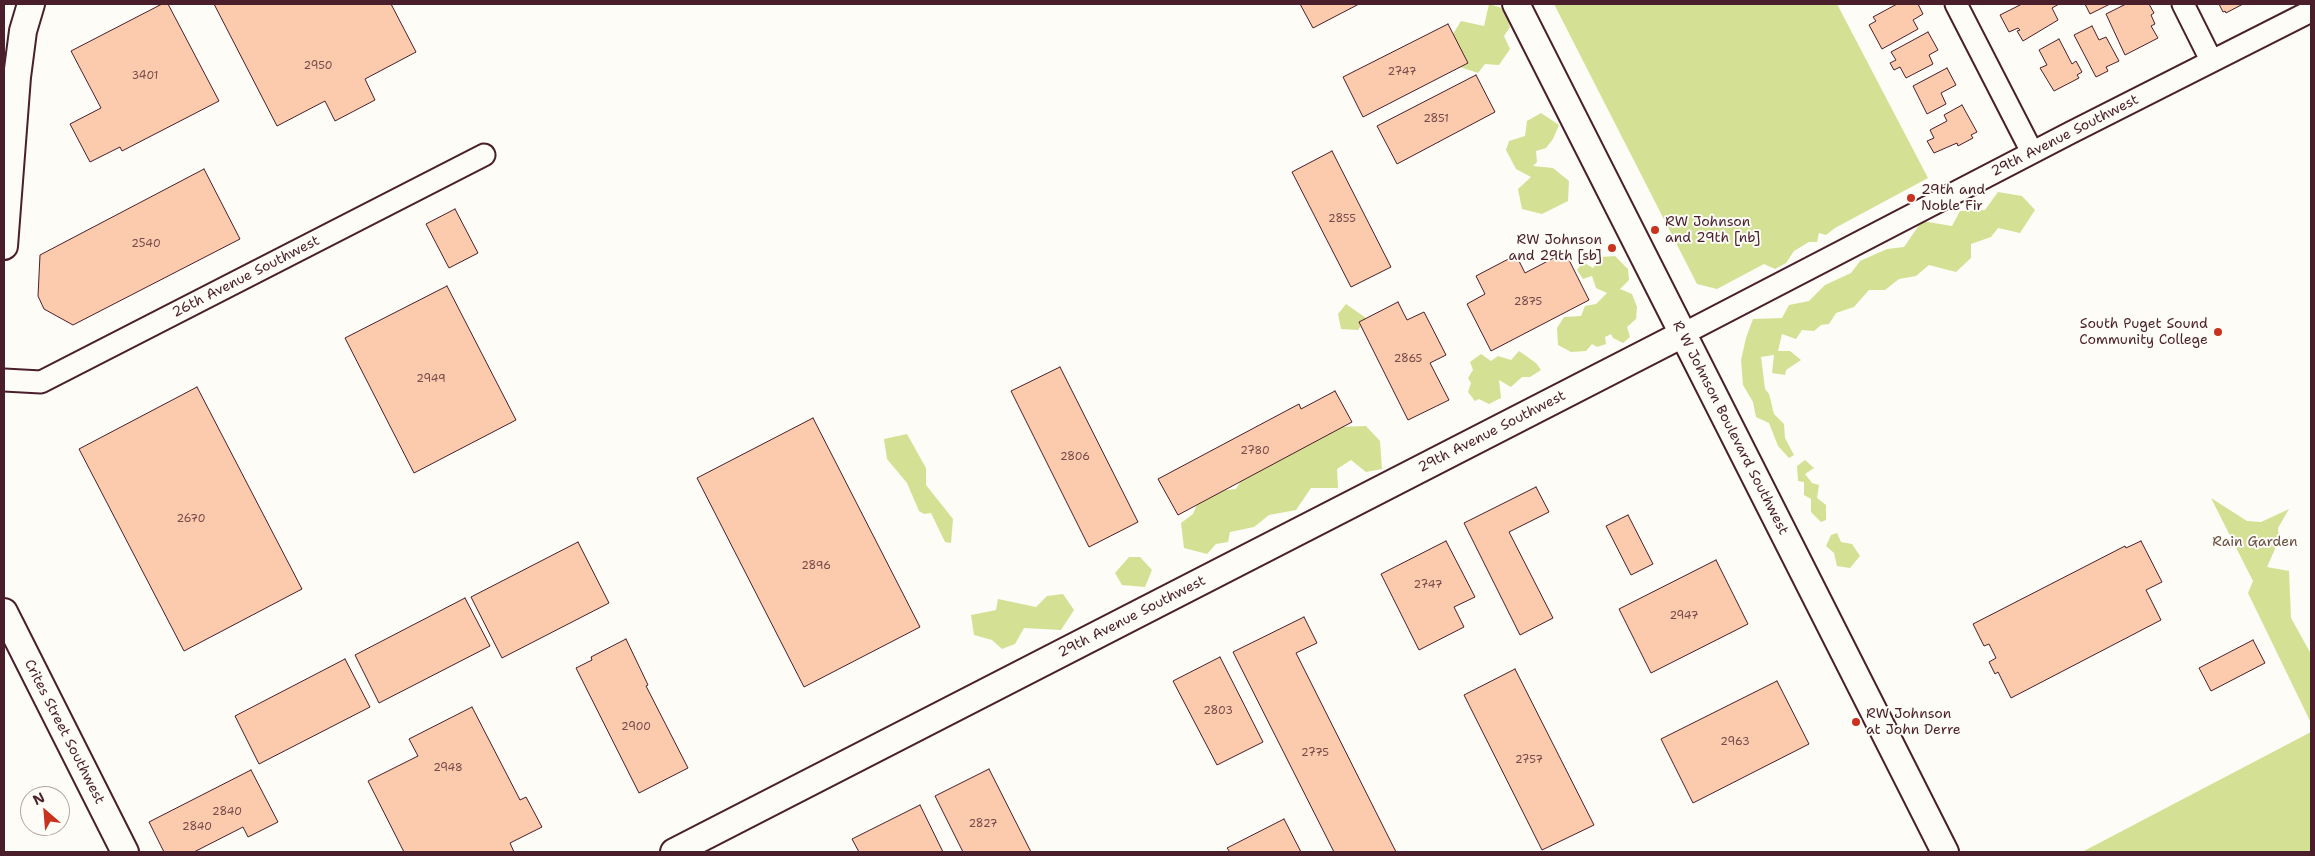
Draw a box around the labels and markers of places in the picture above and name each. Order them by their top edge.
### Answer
place label: 29th and Noble Fir [1921,182,1985,214]
marker: 29th and Noble Fir [1905,192,1917,204]
place label: RW Johnson and 29th [nb] [1665,214,1760,246]
marker: RW Johnson and 29th [nb] [1649,224,1661,236]
place label: RW Johnson and 29th [sb] [1509,232,1602,264]
marker: RW Johnson and 29th [sb] [1606,242,1618,254]
place label: South Puget Sound Community College [2079,316,2208,348]
marker: South Puget Sound Community College [2212,326,2224,338]
place label: RW Johnson at John Derre [1866,706,1961,739]
marker: RW Johnson at John Derre [1850,716,1862,728]

